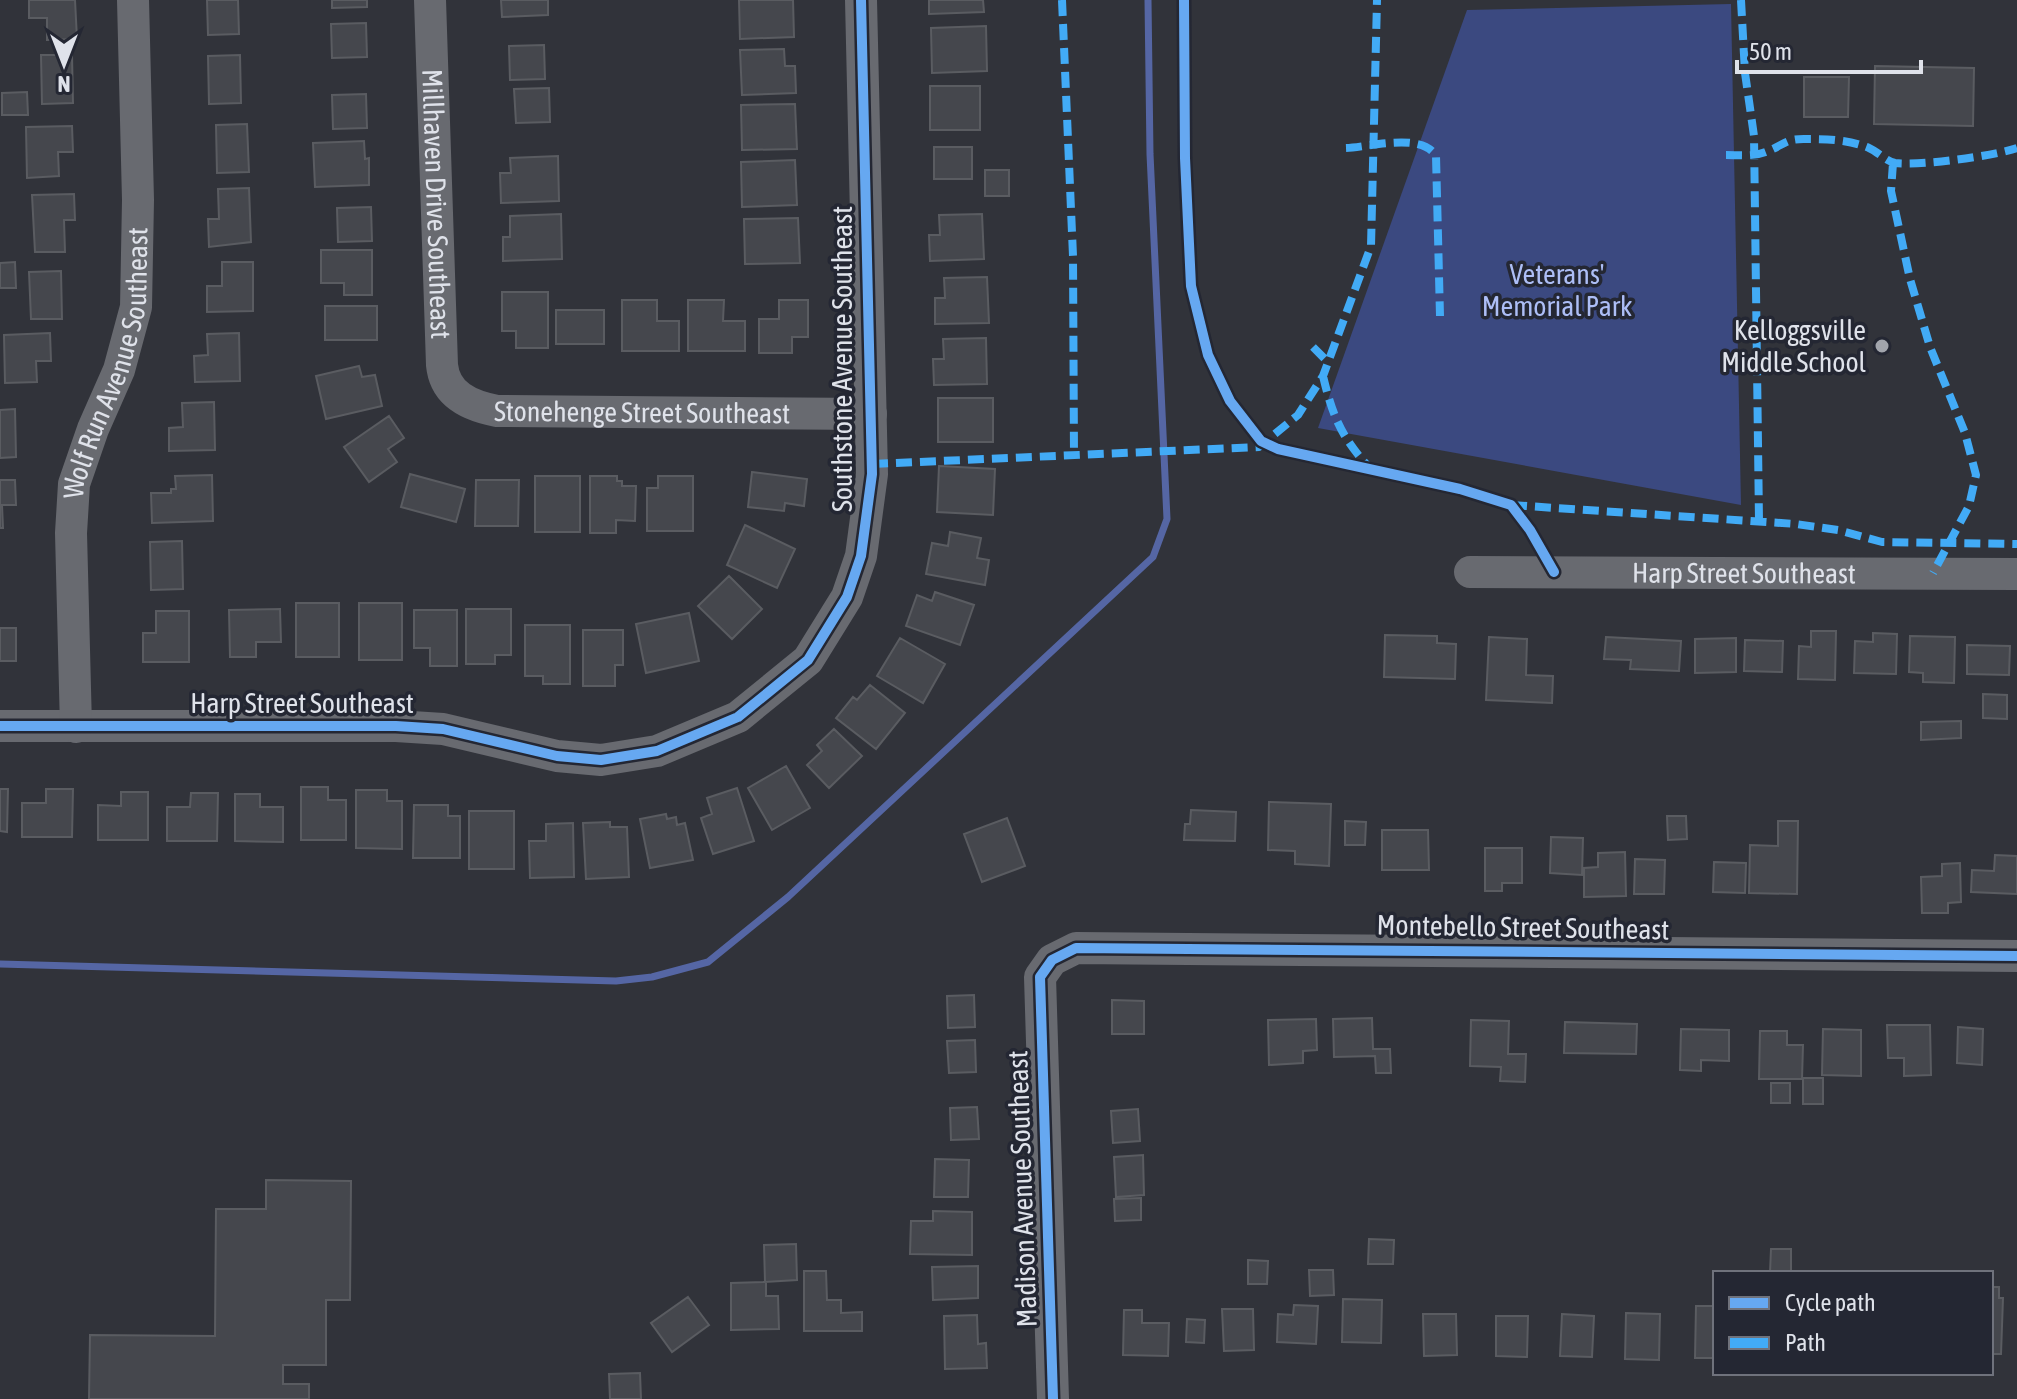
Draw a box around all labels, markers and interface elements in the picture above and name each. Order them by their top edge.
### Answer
north arrow [24,24,104,104]
scale bar [1737,24,1921,74]
text: 50 m [1749,38,1792,65]
street label: Millhaven Drive Southeast [416,68,457,339]
text: N [58,71,70,97]
street label: Southstone Avenue Southeast [826,206,858,512]
street label: Wolf Run Avenue Southeast [57,227,153,499]
park label: Veterans' Memorial Park [1482,258,1632,322]
place label: Kelloggsville Middle School [1721,314,1867,378]
marker: Kelloggsville Middle School [1873,337,1891,355]
street label: Stonehenge Street Southeast [494,395,790,429]
street label: Harp Street Southeast [1632,557,1856,589]
street label: Harp Street Southeast [190,687,414,719]
street label: Montebello Street Southeast [1376,908,1670,946]
street label: Madison Avenue Southeast [1001,1050,1043,1328]
legend [1713,1271,1993,1375]
text: Cycle path [1785,1289,1876,1316]
text: Path [1785,1329,1826,1356]

